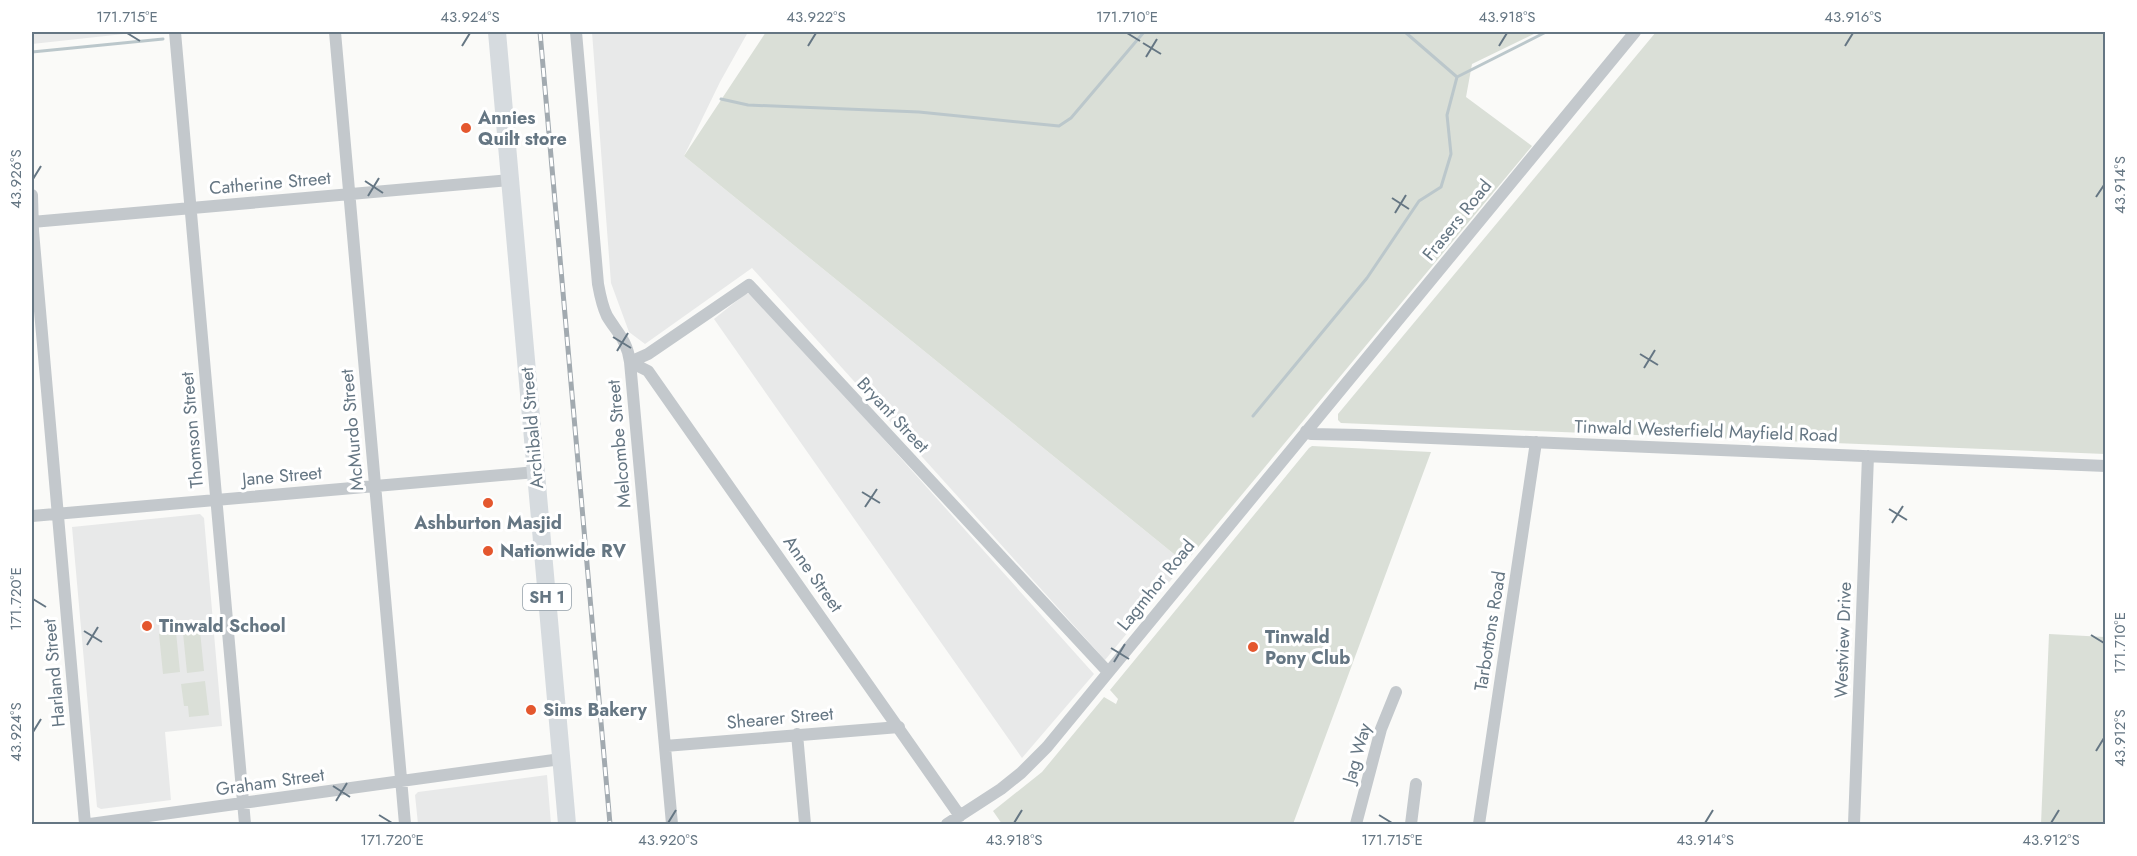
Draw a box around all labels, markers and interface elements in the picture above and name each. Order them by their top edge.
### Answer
text: 171.715°E [96,6,158,28]
text: 43.924°S [440,6,500,28]
text: 43.922°S [786,6,846,28]
text: 171.710°E [1096,6,1158,28]
text: 43.918°S [1478,6,1536,28]
text: 43.916°S [1824,6,1882,28]
place label: Annies Quilt store [477,105,567,152]
marker: Annies Quilt store [459,121,473,135]
text: 43.926°S [5,149,27,209]
text: 43.914°S [2109,156,2131,214]
street label: Catherine Street [208,165,333,201]
street label: Frasers Road [1416,174,1498,266]
street label: Archibald Street [514,365,550,490]
street label: McMurdo Street [334,368,370,492]
street label: Thomson Street [174,370,210,489]
street label: Bryant Street [851,371,936,459]
street label: Melcombe Street [600,378,638,509]
street label: Tinwald Westerfield Mayfield Road [1574,413,1838,449]
street label: Jane Street [239,460,324,493]
marker: Ashburton Masjid [481,496,495,510]
place label: Ashburton Masjid [413,510,562,536]
street label: Anne Street [777,530,849,618]
street label: Lagmhor Road [1111,534,1201,636]
place label: Nationwide RV [500,538,627,564]
marker: Nationwide RV [481,544,495,558]
text: 171.720°E [5,567,27,631]
street label: Tarbottons Road [1468,569,1512,693]
street label: Westview Drive [1828,581,1858,699]
road number: SH 1 [523,584,571,610]
text: 171.710°E [2109,612,2131,674]
place label: Tinwald School [159,613,286,639]
street label: Harland Street [36,617,72,728]
marker: Tinwald School [140,619,154,633]
place label: Tinwald Pony Club [1265,624,1350,671]
marker: Tinwald Pony Club [1246,640,1260,654]
place label: Sims Bakery [543,697,648,723]
street label: Shearer Street [726,700,835,736]
text: 43.924°S [5,702,27,762]
marker: Sims Bakery [524,703,538,717]
text: 43.912°S [2109,709,2131,767]
street label: Jag Way [1336,720,1378,788]
street label: Graham Street [214,761,327,802]
text: 171.720°E [360,829,424,851]
text: 43.920°S [638,829,698,851]
text: 43.918°S [985,829,1043,851]
text: 171.715°E [1361,829,1423,851]
text: 43.914°S [1676,829,1734,851]
text: 43.912°S [2022,829,2080,851]

